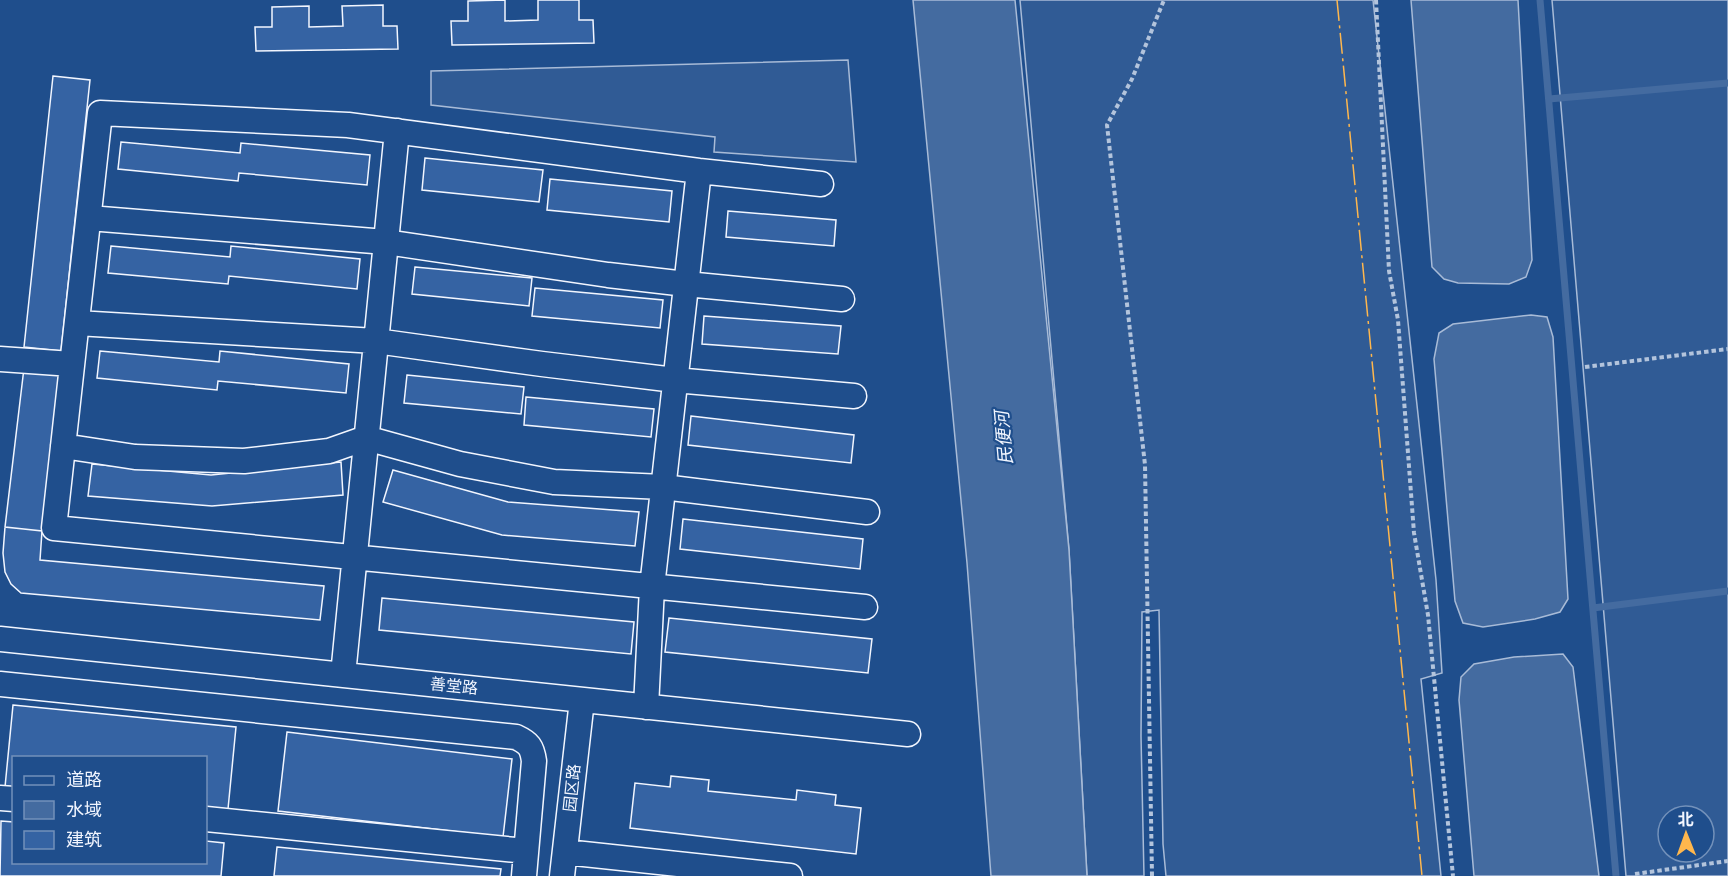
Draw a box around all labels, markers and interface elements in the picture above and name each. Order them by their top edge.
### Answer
water label: 民便河 [991,407,1016,466]
street label: 善堂路 [429,675,479,697]
legend [12,756,207,864]
street label: 园区路 [561,763,583,813]
text: 道路 [66,770,102,790]
text: 水域 [66,800,102,820]
north arrow [1656,804,1716,864]
text: 北 [1678,811,1694,828]
text: 建筑 [66,830,102,850]

